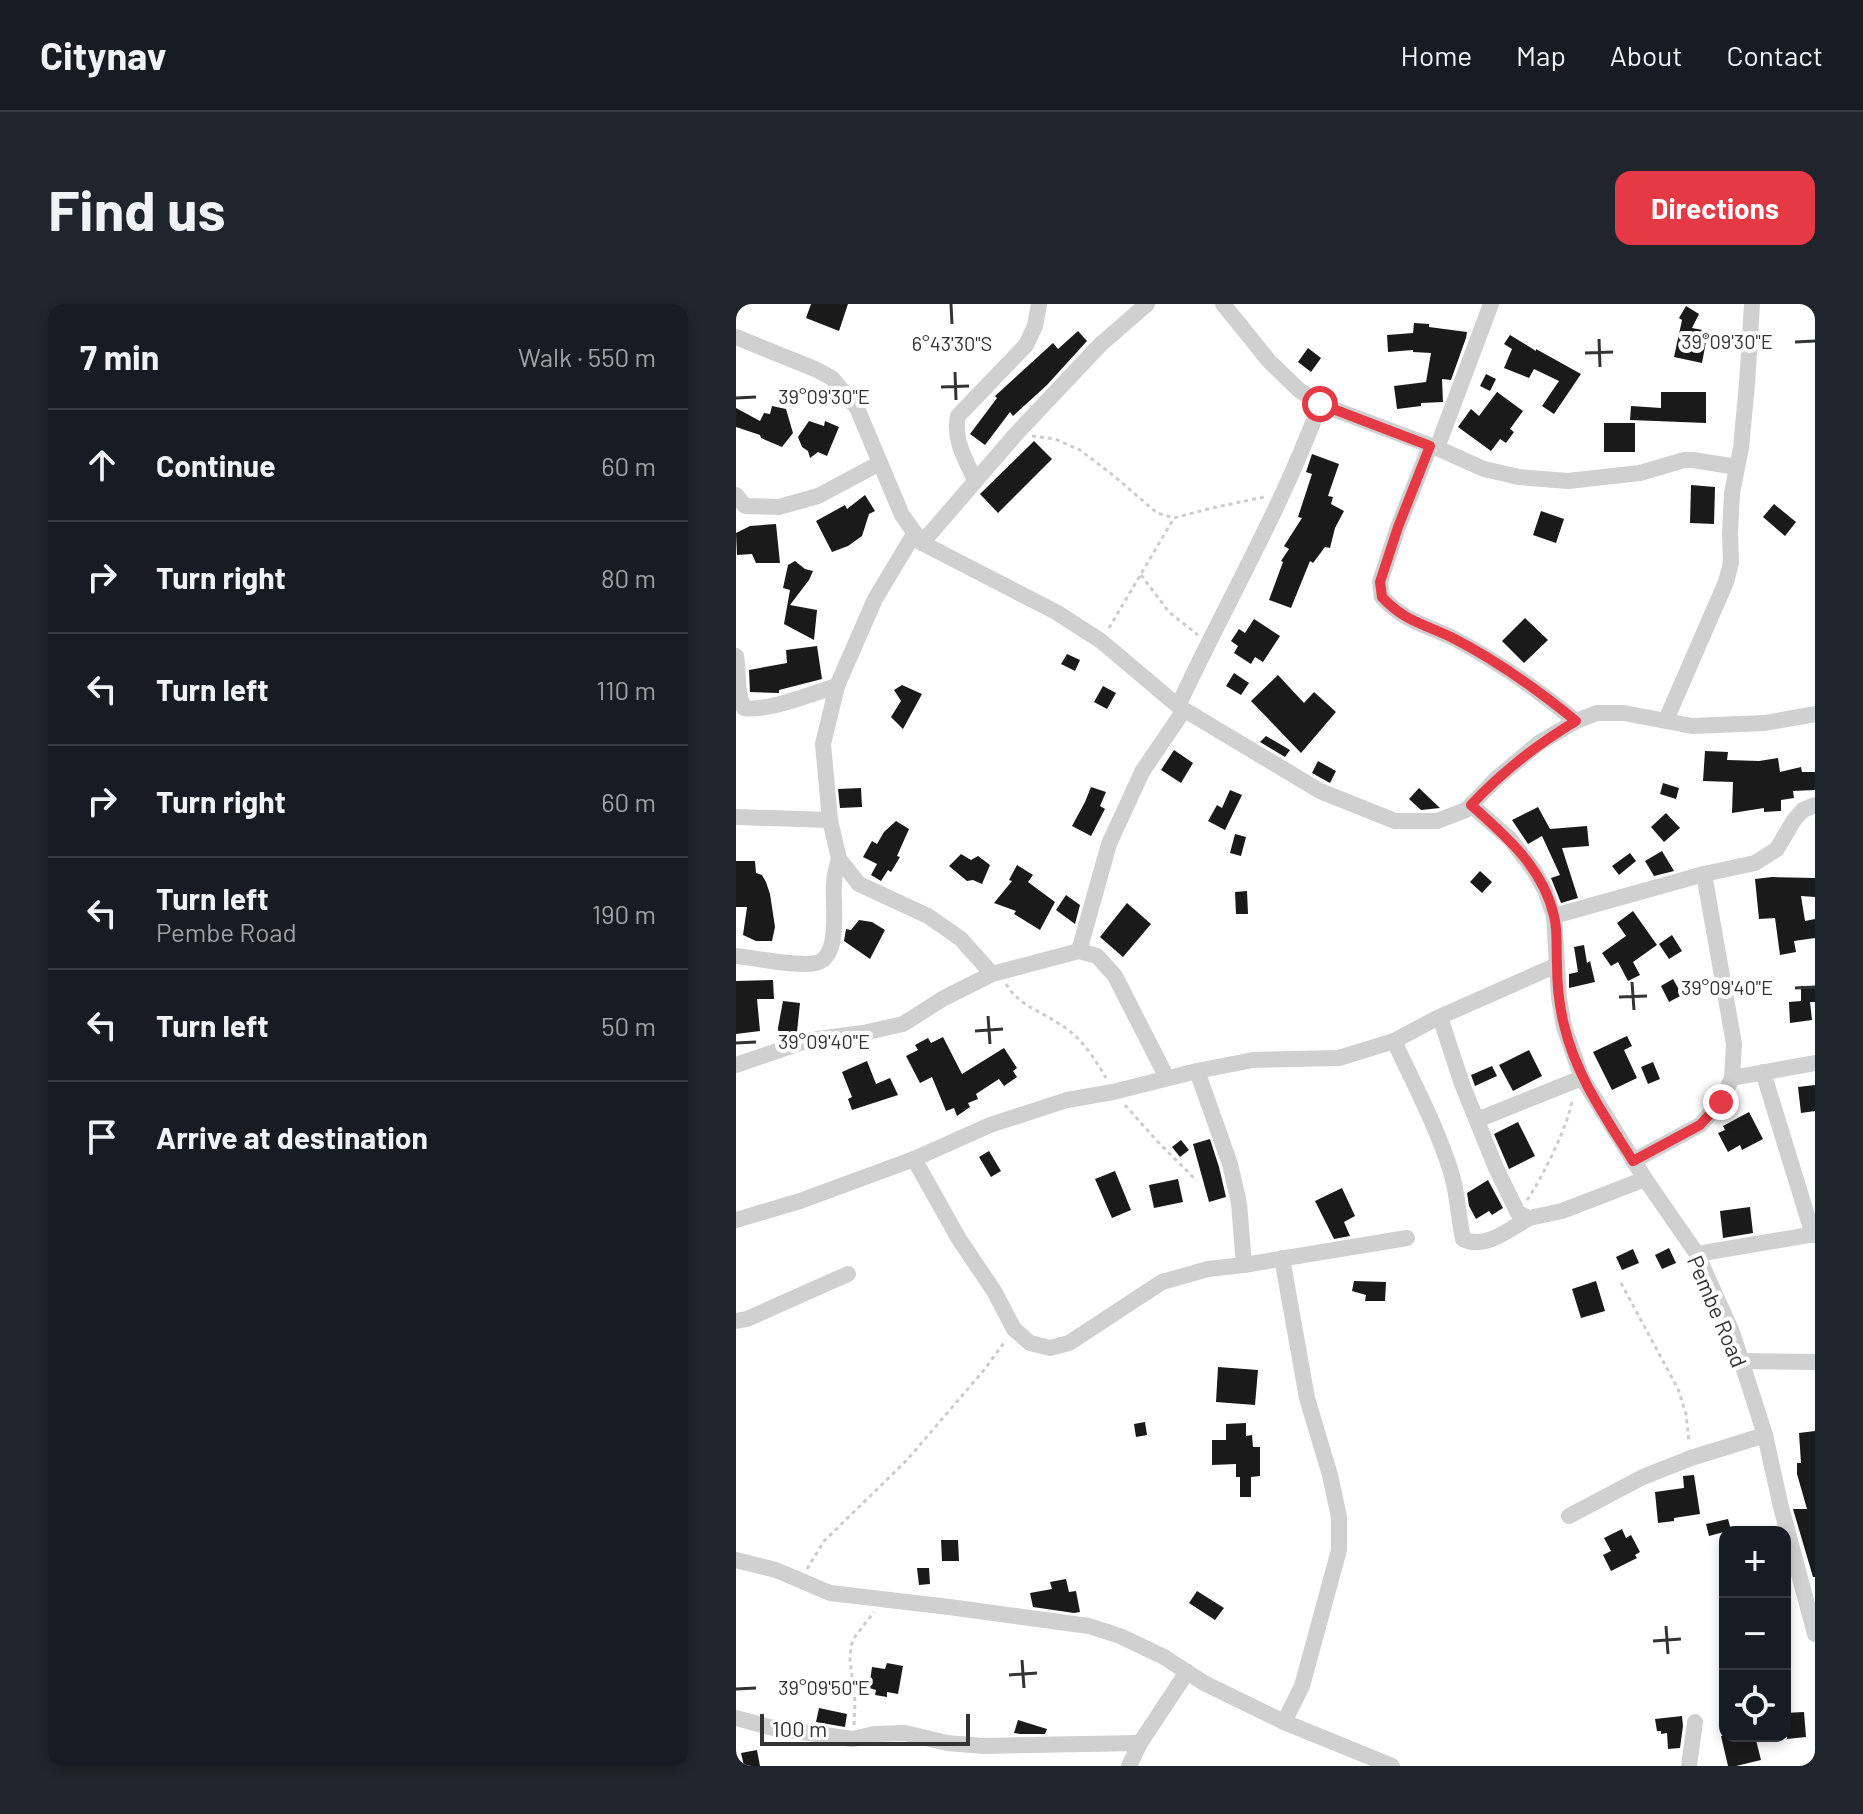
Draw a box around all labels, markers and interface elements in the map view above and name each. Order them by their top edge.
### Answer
text: Citynav [40,32,166,78]
text: Home [1401,38,1472,72]
text: Map [1516,38,1566,72]
text: About [1610,38,1682,72]
text: Contact [1726,38,1823,72]
button: Directions [1615,171,1815,245]
text: Find us [48,175,226,242]
text: 39°09'30"E [1681,329,1773,353]
text: 6°43'30"S [912,331,992,355]
text: 7 min [80,336,159,377]
text: Walk · 550 m [518,341,656,372]
text: 39°09'30"E [778,384,870,408]
route start [1302,386,1338,422]
icon: ahead [80,443,124,487]
text: Continue [156,447,276,483]
text: 60 m [601,450,656,481]
icon: right [80,555,124,599]
text: Turn right [156,559,286,595]
text: 80 m [601,562,656,593]
icon: left [80,667,124,711]
text: Turn left [156,671,269,707]
text: 110 m [596,674,656,705]
icon: right [80,779,124,823]
text: Turn right [156,783,286,819]
text: 60 m [601,786,656,817]
text: Turn left [156,880,269,916]
icon: left [80,891,124,935]
text: 190 m [592,898,656,929]
text: Pembe Road [156,916,297,947]
text: 39°09'40"E [1681,975,1773,999]
icon: left [80,1003,124,1047]
text: Turn left [156,1007,269,1043]
text: 50 m [601,1010,656,1041]
text: 39°09'40"E [778,1029,870,1053]
route end [1703,1084,1739,1120]
icon: arrive [80,1115,124,1159]
text: Arrive at destination [156,1119,428,1155]
street label: Pembe Road [1683,1251,1753,1371]
map controls [1719,1526,1791,1742]
button: + [1719,1526,1791,1598]
button: − [1719,1598,1791,1670]
button: locate [1719,1670,1791,1742]
text: 39°09'50"E [778,1675,870,1699]
scale bar [760,1710,970,1746]
text: 100 m [772,1715,827,1741]

